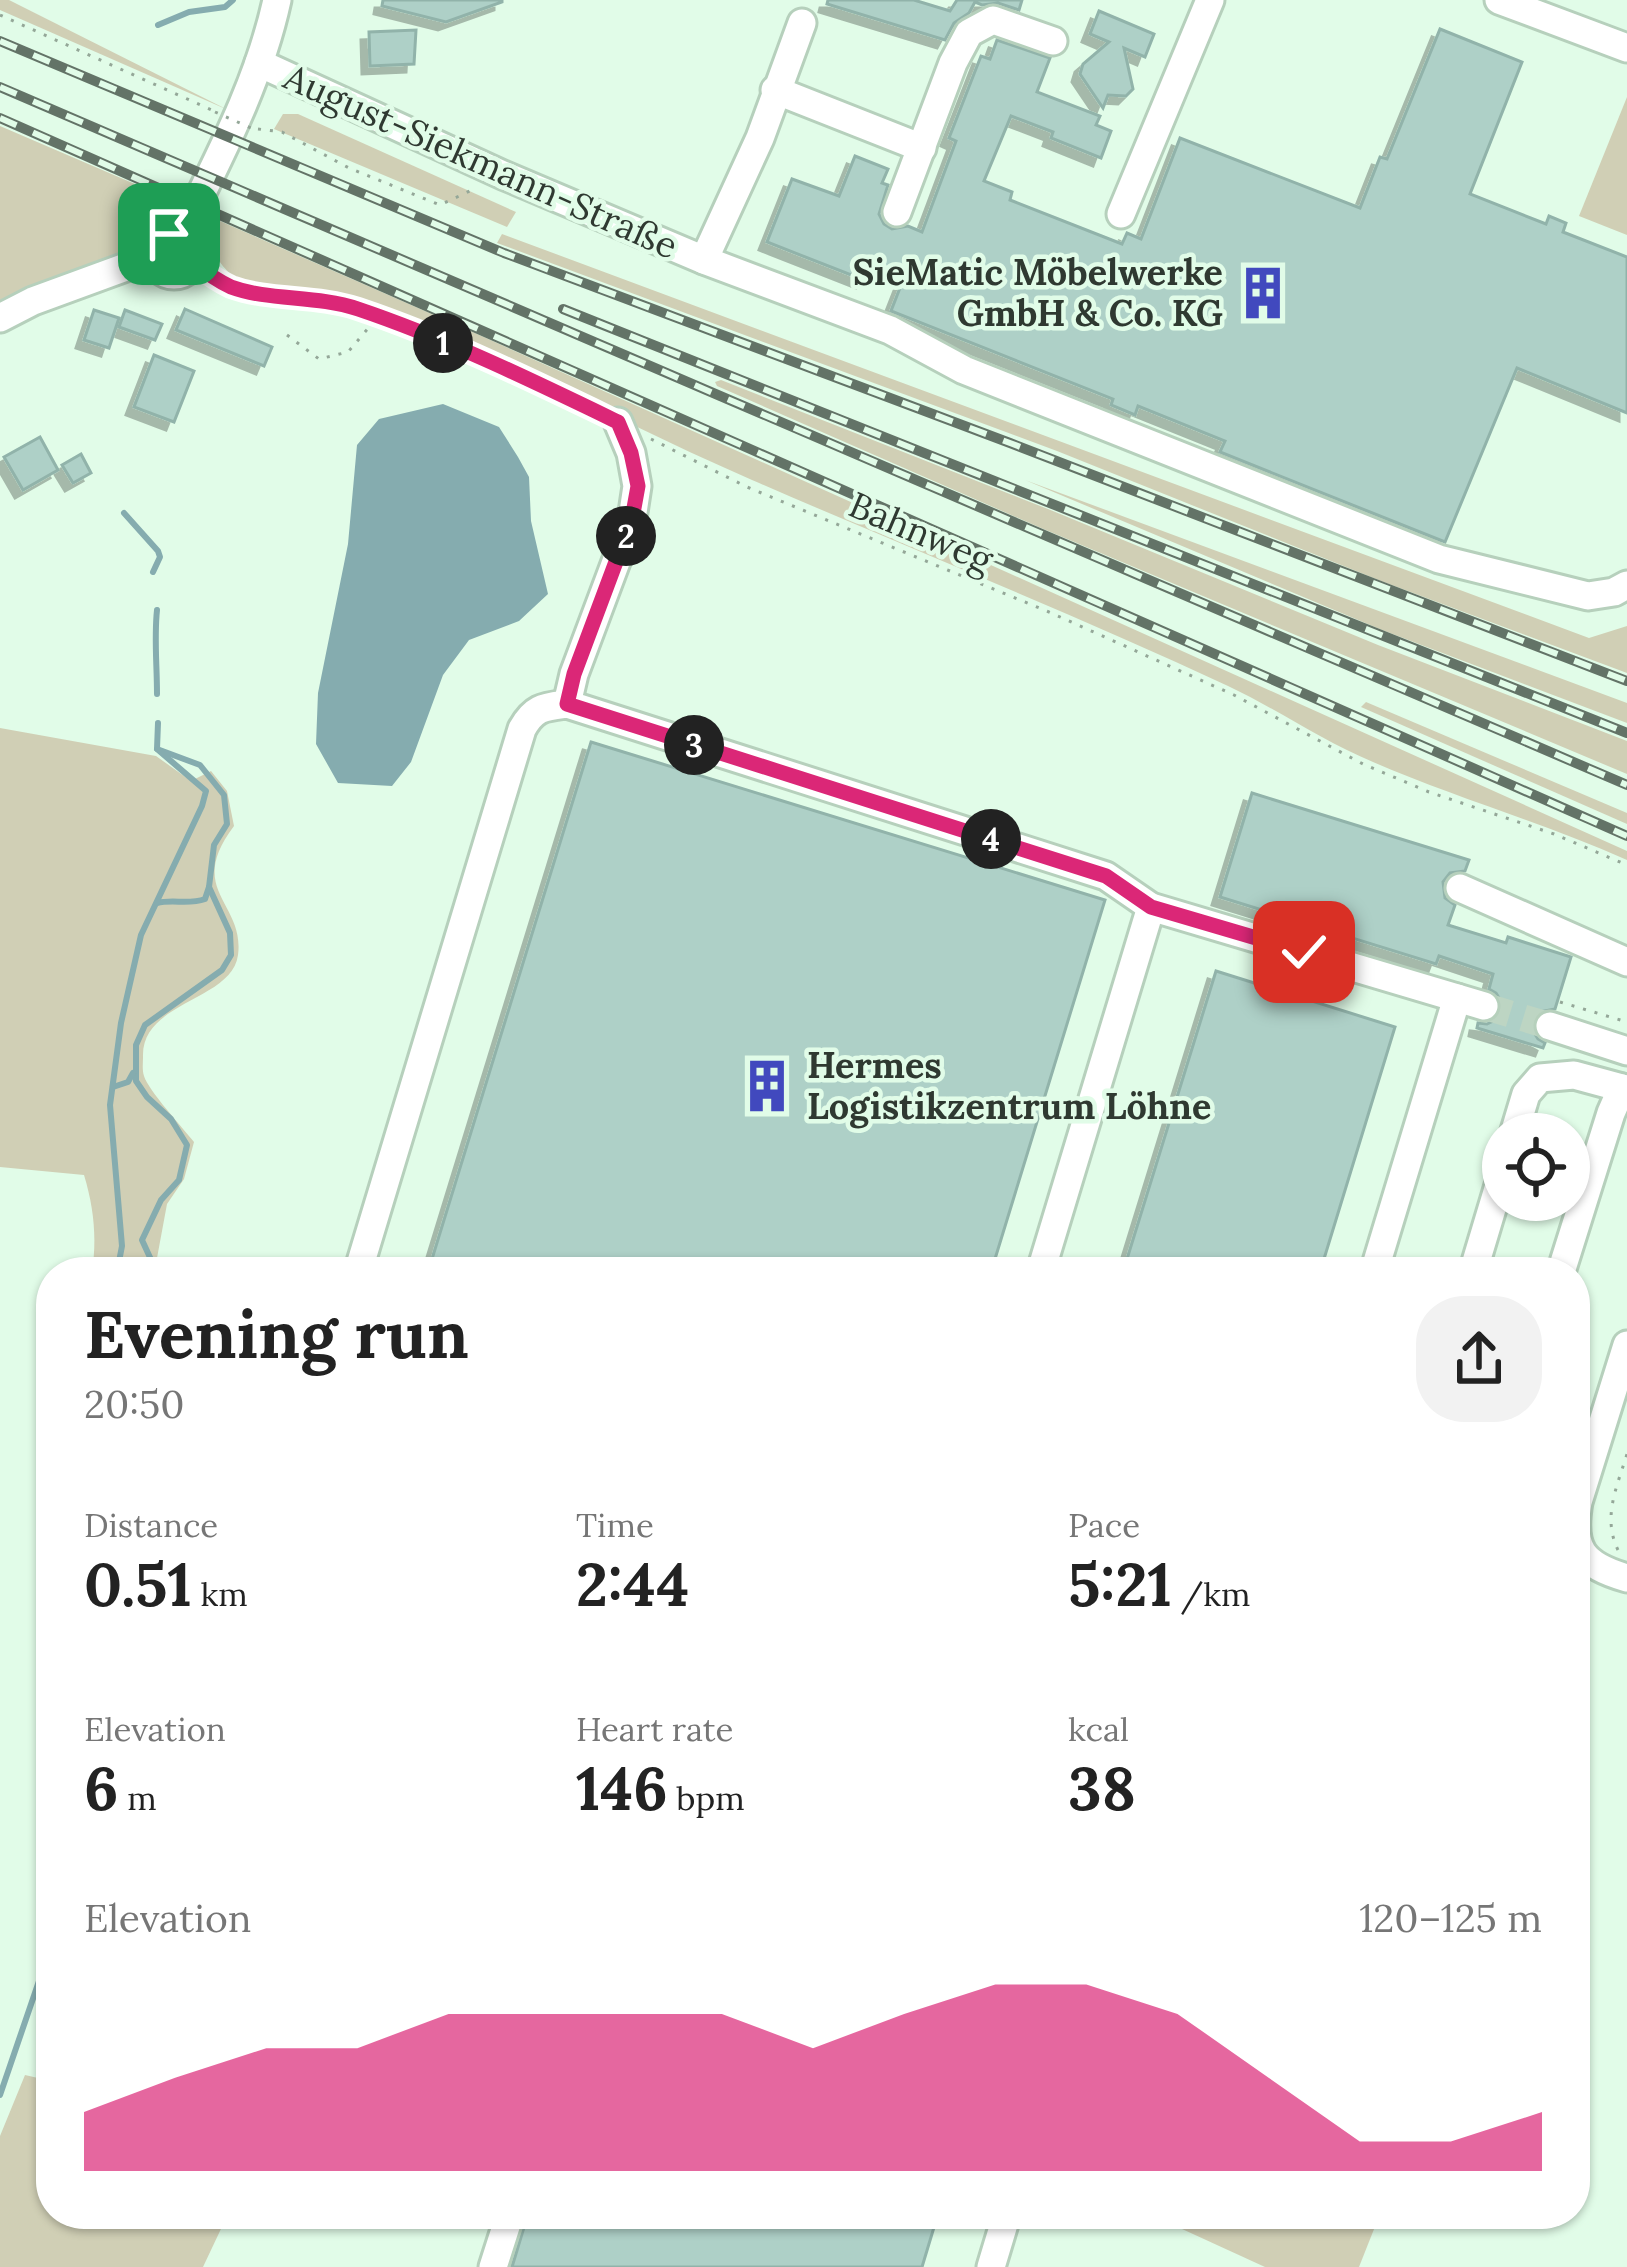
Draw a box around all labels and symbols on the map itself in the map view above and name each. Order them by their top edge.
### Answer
street label: August-Siekmann-Straße [276,53,685,269]
pin [118,183,220,285]
place label: SieMatic Möbelwerke GmbH & Co. KG [853,249,1223,336]
building icon: SieMatic Möbelwerke GmbH & Co. KG [1234,264,1292,322]
pin: 1 [413,313,473,373]
street label: Bahnweg [842,481,1001,583]
pin: 2 [596,506,656,566]
pin: 3 [664,715,724,775]
pin: 4 [961,809,1021,869]
pin [1253,901,1355,1003]
place label: Hermes Logistikzentrum Löhne [807,1042,1211,1129]
building icon: Hermes Logistikzentrum Löhne [738,1057,796,1115]

